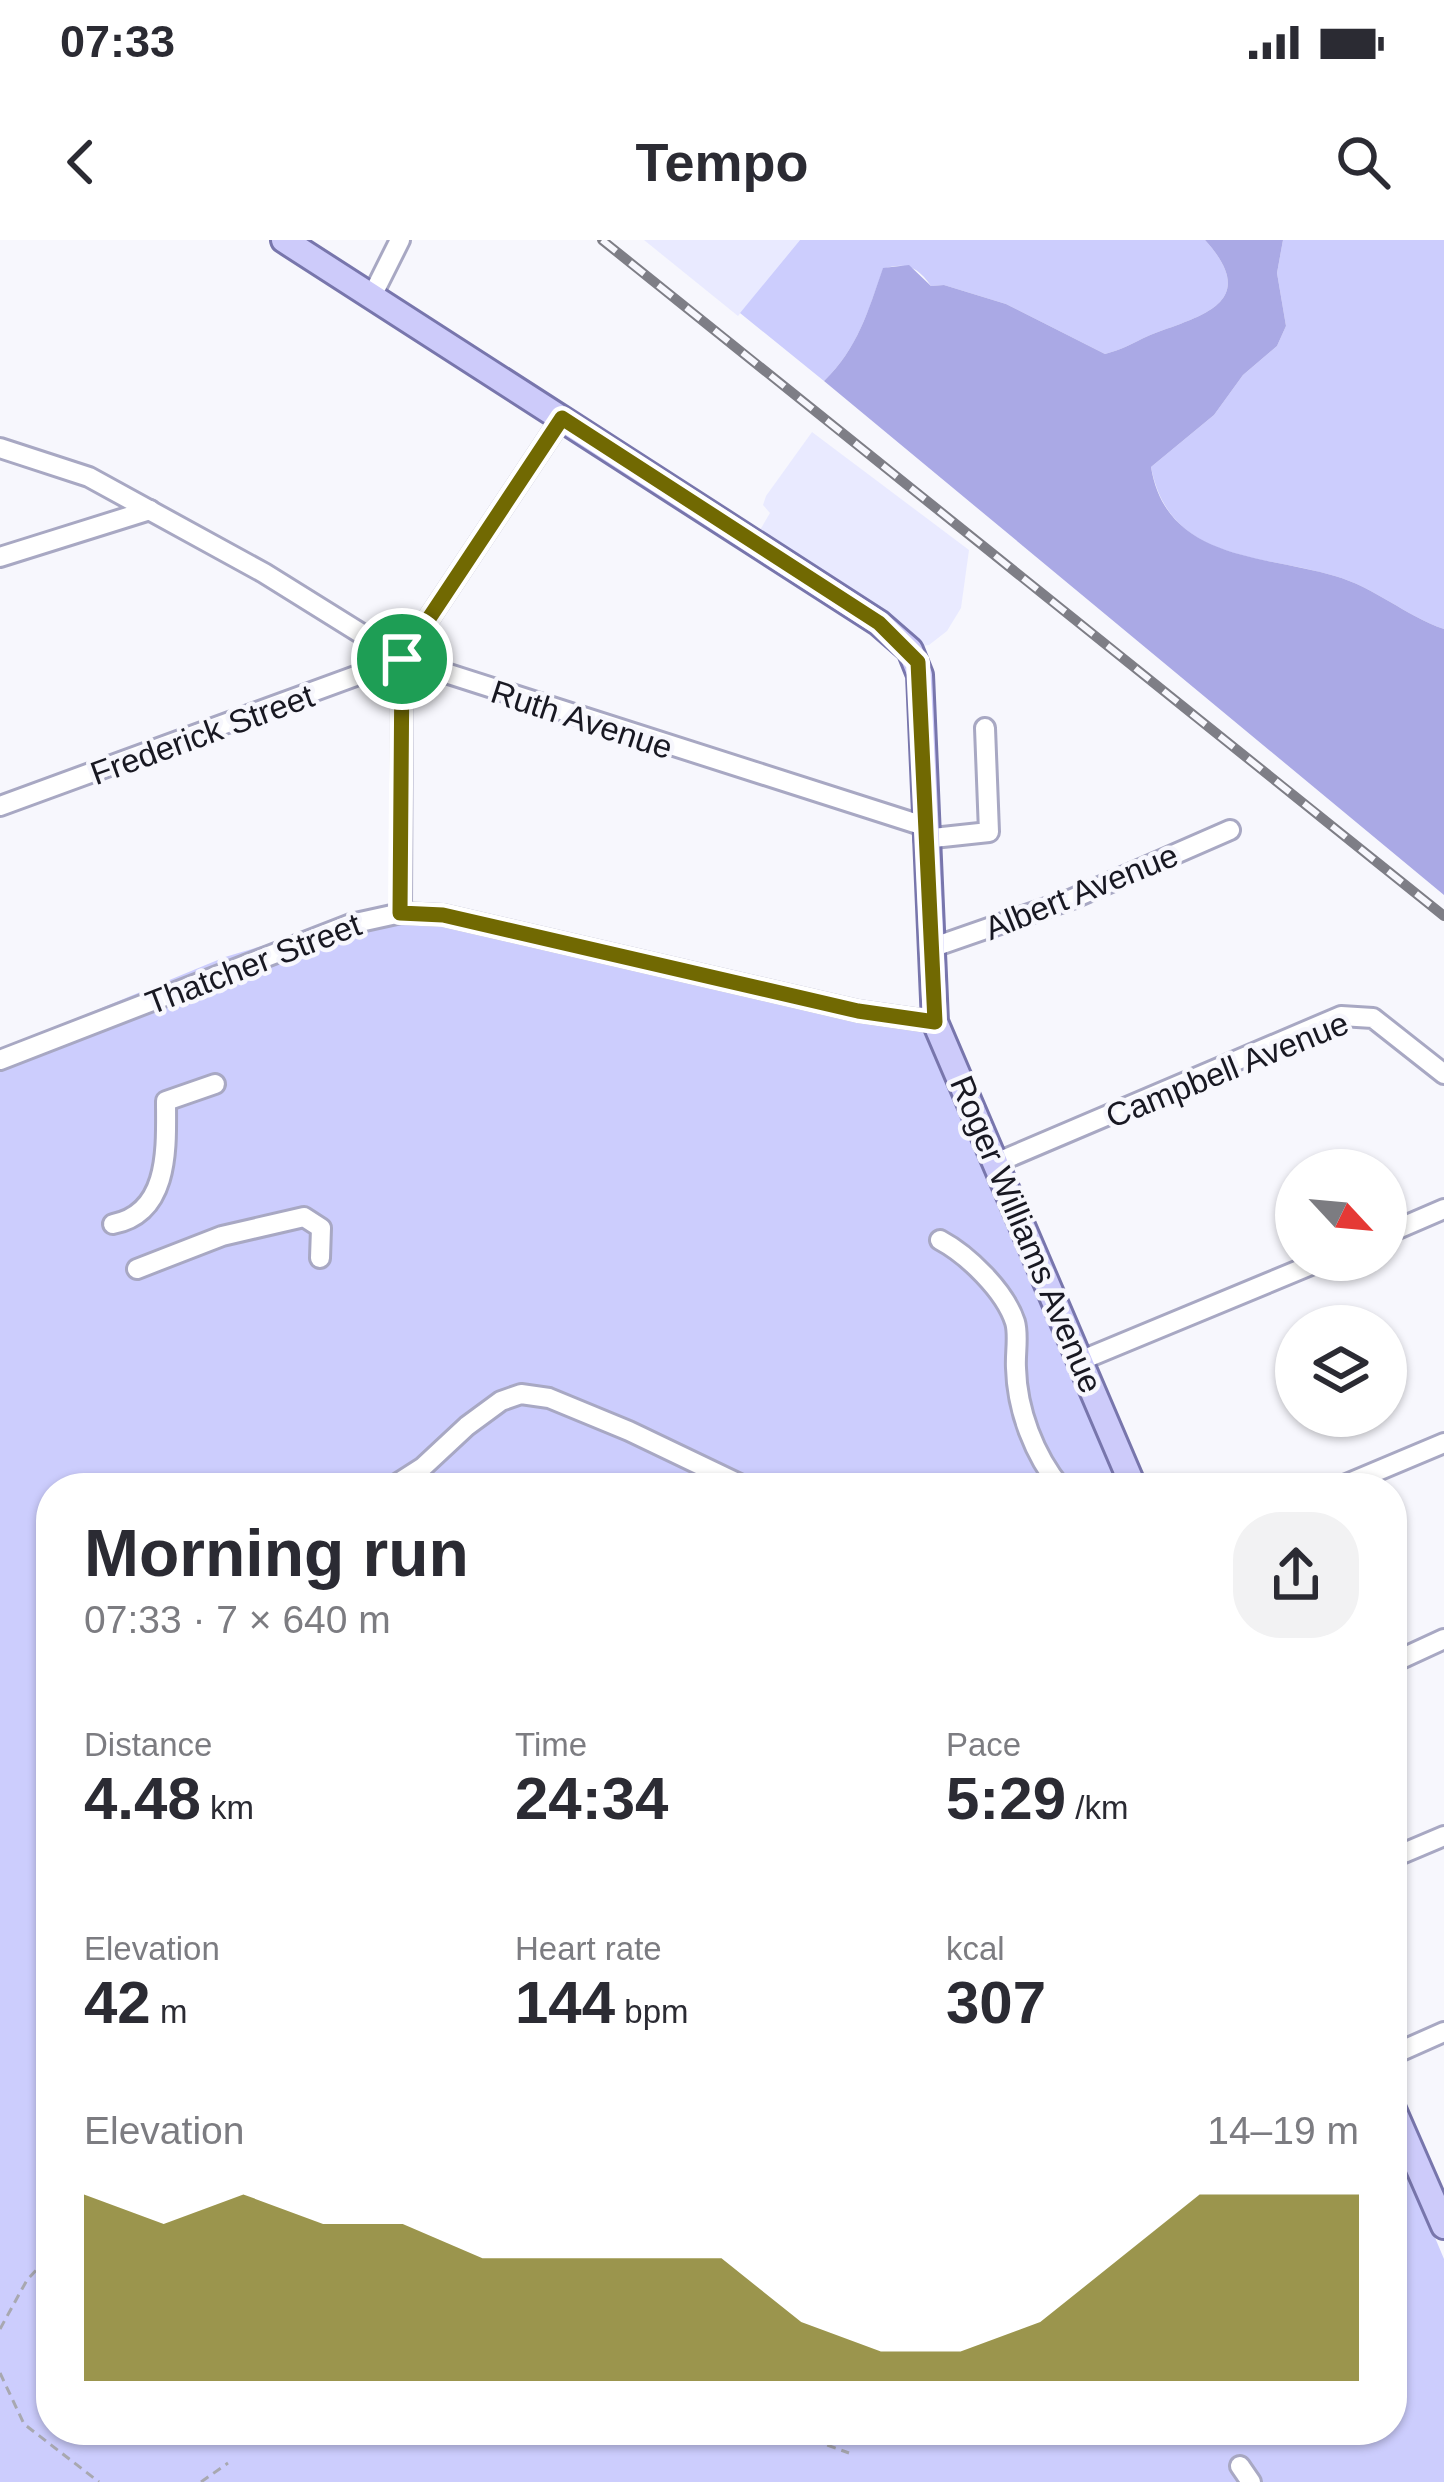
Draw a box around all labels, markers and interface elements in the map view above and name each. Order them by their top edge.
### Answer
text: 07:33 [60,16,175,67]
icon: back [48,129,114,195]
icon: search [1330,129,1396,195]
text: Tempo [636,132,809,192]
pin [351,608,453,710]
icon: arrive [369,626,435,692]
street label: Ruth Avenue [487,673,677,766]
street label: Frederick Street [86,677,319,792]
street label: Albert Avenue [979,836,1183,947]
street label: Thatcher Street [140,905,366,1021]
street label: Campbell Avenue [1101,1004,1354,1135]
street label: Roger Williams Avenue [943,1070,1110,1398]
north arrow [1275,1149,1407,1281]
map controls [1275,1149,1407,1437]
button: layers [1275,1305,1407,1437]
button: share [1233,1512,1359,1638]
text: Morning run [84,1516,469,1590]
text: 07:33 · 7 × 640 m [84,1598,391,1641]
text: Distance [84,1726,212,1763]
text: Time [515,1726,587,1763]
text: Pace [946,1726,1021,1763]
text: 4.48 [84,1765,201,1832]
text: 24:34 [515,1765,668,1832]
text: 5:29 [946,1765,1066,1832]
text: km [201,1789,254,1826]
text: /km [1066,1789,1128,1826]
text: Elevation [84,1930,220,1967]
text: Heart rate [515,1930,662,1967]
text: kcal [946,1930,1005,1967]
text: 42 [84,1969,151,2036]
text: 144 [515,1969,615,2036]
text: 307 [946,1969,1046,2036]
text: m [151,1993,187,2030]
text: bpm [615,1993,688,2030]
text: Elevation [84,2109,244,2152]
text: 14–19 m [1207,2109,1359,2152]

